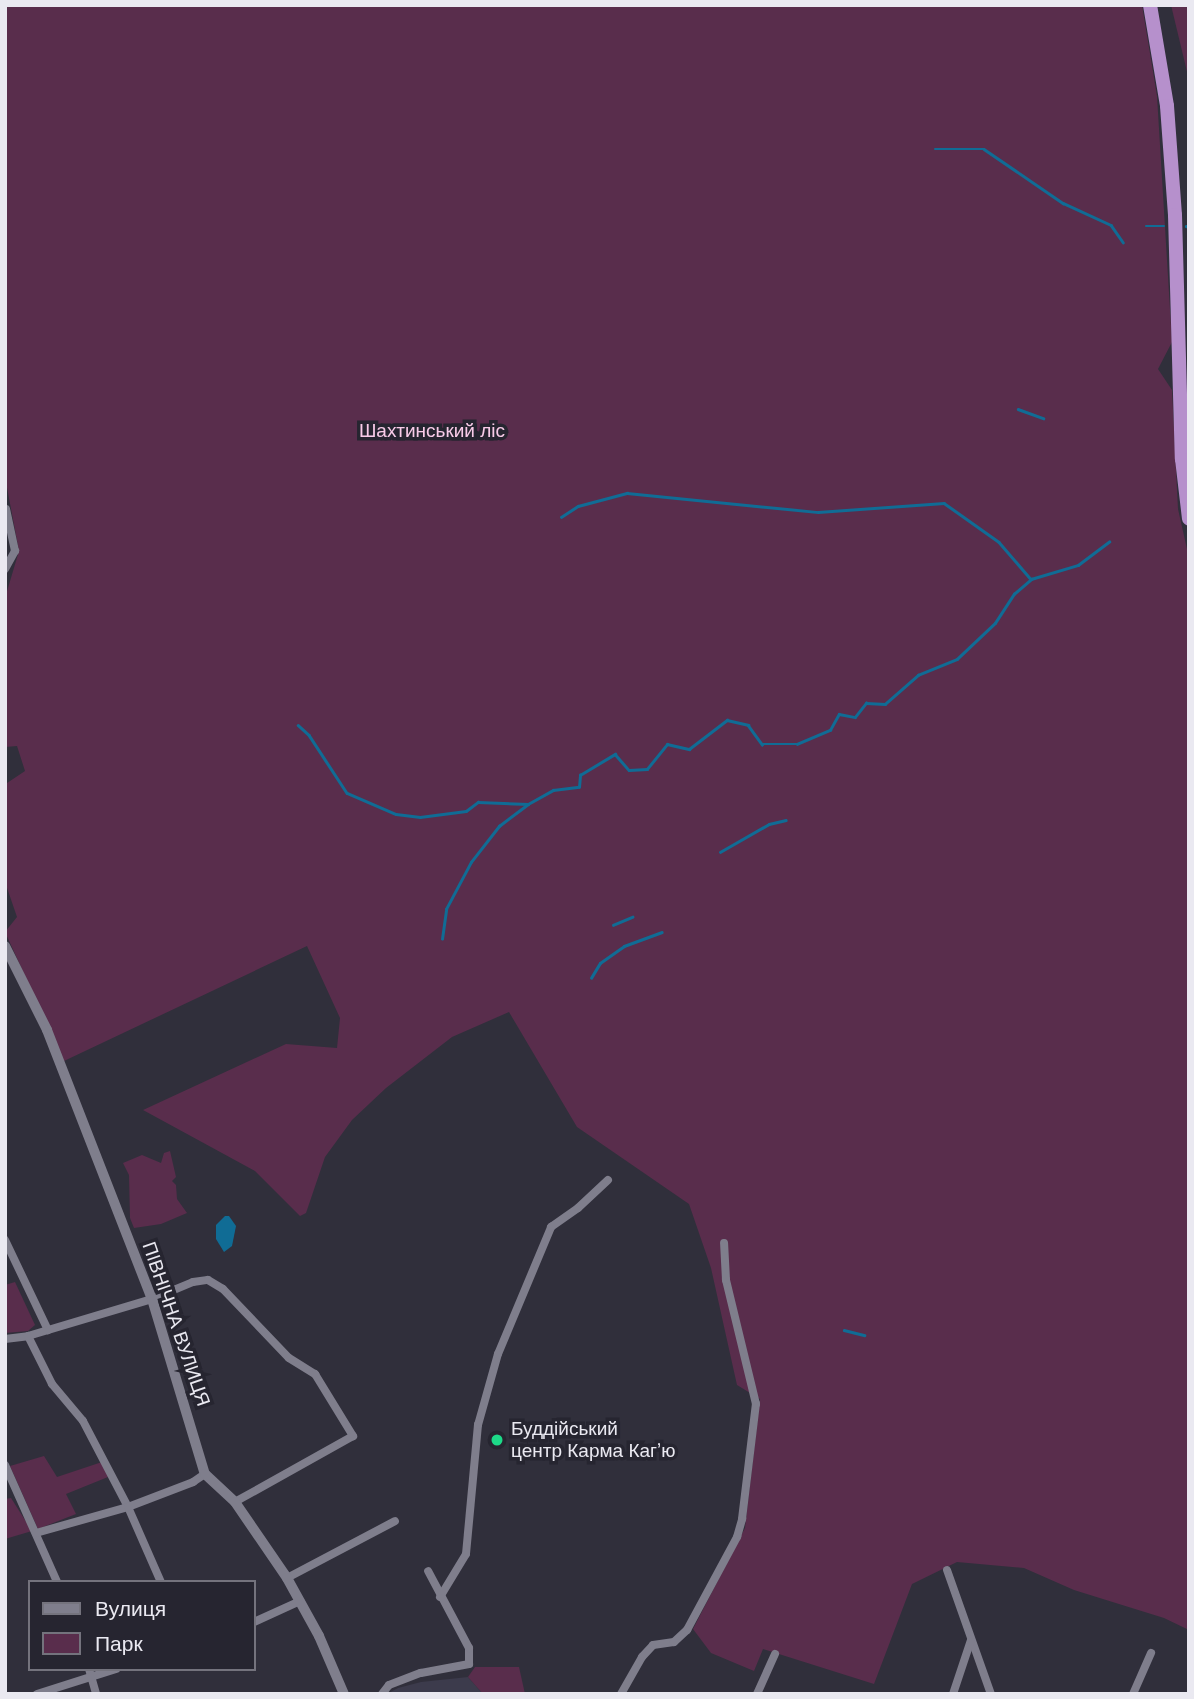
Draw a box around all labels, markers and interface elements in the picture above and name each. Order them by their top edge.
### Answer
park label: Шахтинський ліс [359,420,505,442]
street label: ПІВНІЧНА ВУЛИЦЯ [137,1239,215,1409]
place label: Буддійський центр Карма Кагʼю [511,1418,675,1462]
marker: Буддійський центр Карма Кагʼю [489,1432,505,1448]
legend [28,1580,256,1671]
text: Вулиця [95,1597,166,1620]
text: Парк [95,1632,143,1655]

